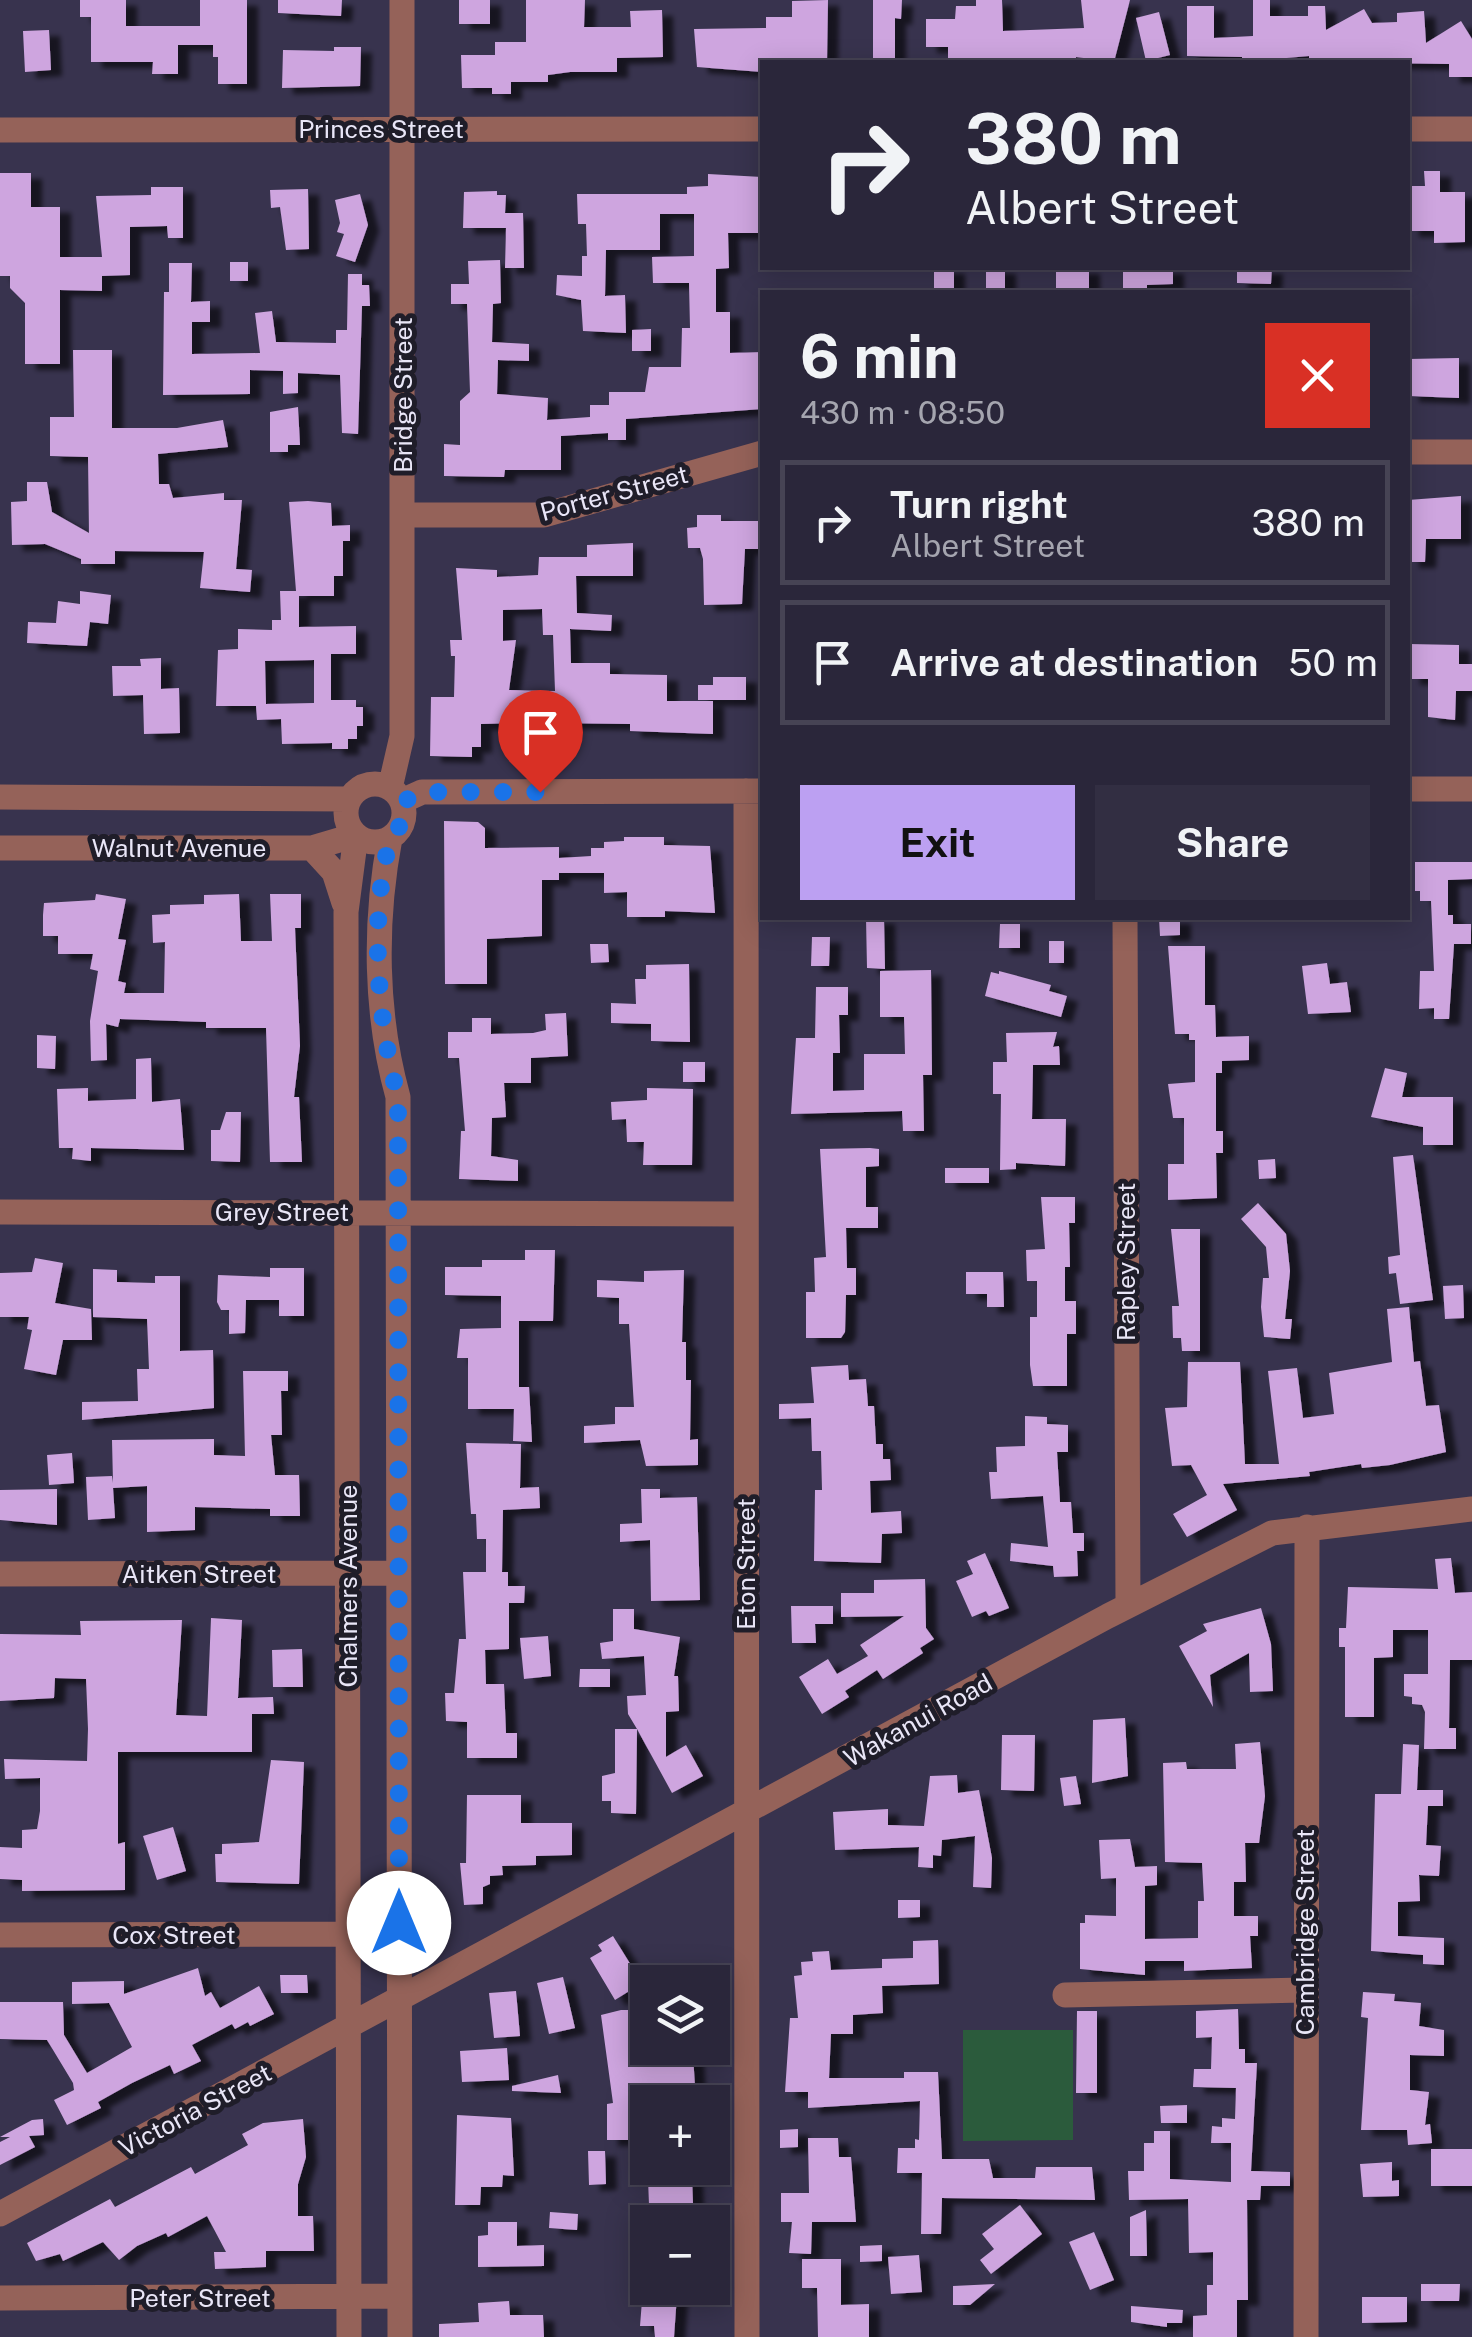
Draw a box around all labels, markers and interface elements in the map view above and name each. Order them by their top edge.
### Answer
text: 380 m [965,97,1182,180]
icon: right [800,100,930,230]
street label: Princes Street [298,114,464,144]
text: Albert Street [965,181,1240,234]
street label: Bridge Street [388,317,418,473]
text: 6 min [800,321,959,392]
button: close [1265,323,1370,428]
text: 430 m · 08:50 [800,394,1005,431]
street label: Porter Street [537,459,691,527]
text: Turn right [890,482,1068,527]
icon: right [805,495,860,550]
text: 380 m [1252,500,1365,545]
text: Albert Street [890,527,1085,564]
icon: arrive [805,635,860,690]
text: Arrive at destination [890,640,1258,685]
text: 50 m [1288,640,1378,685]
pin [498,690,583,793]
icon: arrive [513,705,568,760]
button: Exit [800,785,1075,900]
button: Share [1095,785,1370,900]
street label: Walnut Avenue [92,833,266,863]
street label: Rapley Street [1111,1183,1141,1341]
street label: Grey Street [215,1197,349,1227]
street label: Chalmers Avenue [333,1485,363,1687]
street label: Eton Street [731,1498,761,1630]
street label: Aitken Street [122,1559,276,1589]
street label: Wakanui Road [839,1667,997,1773]
street label: Cambridge Street [1290,1829,1320,2035]
position arrow [347,1871,451,1975]
street label: Cox Street [112,1920,236,1950]
map controls [630,1965,730,2305]
button: layers [630,1965,730,2065]
street label: Victoria Street [114,2057,276,2163]
button: + [630,2085,730,2185]
button: − [630,2205,730,2305]
street label: Peter Street [129,2283,271,2313]

